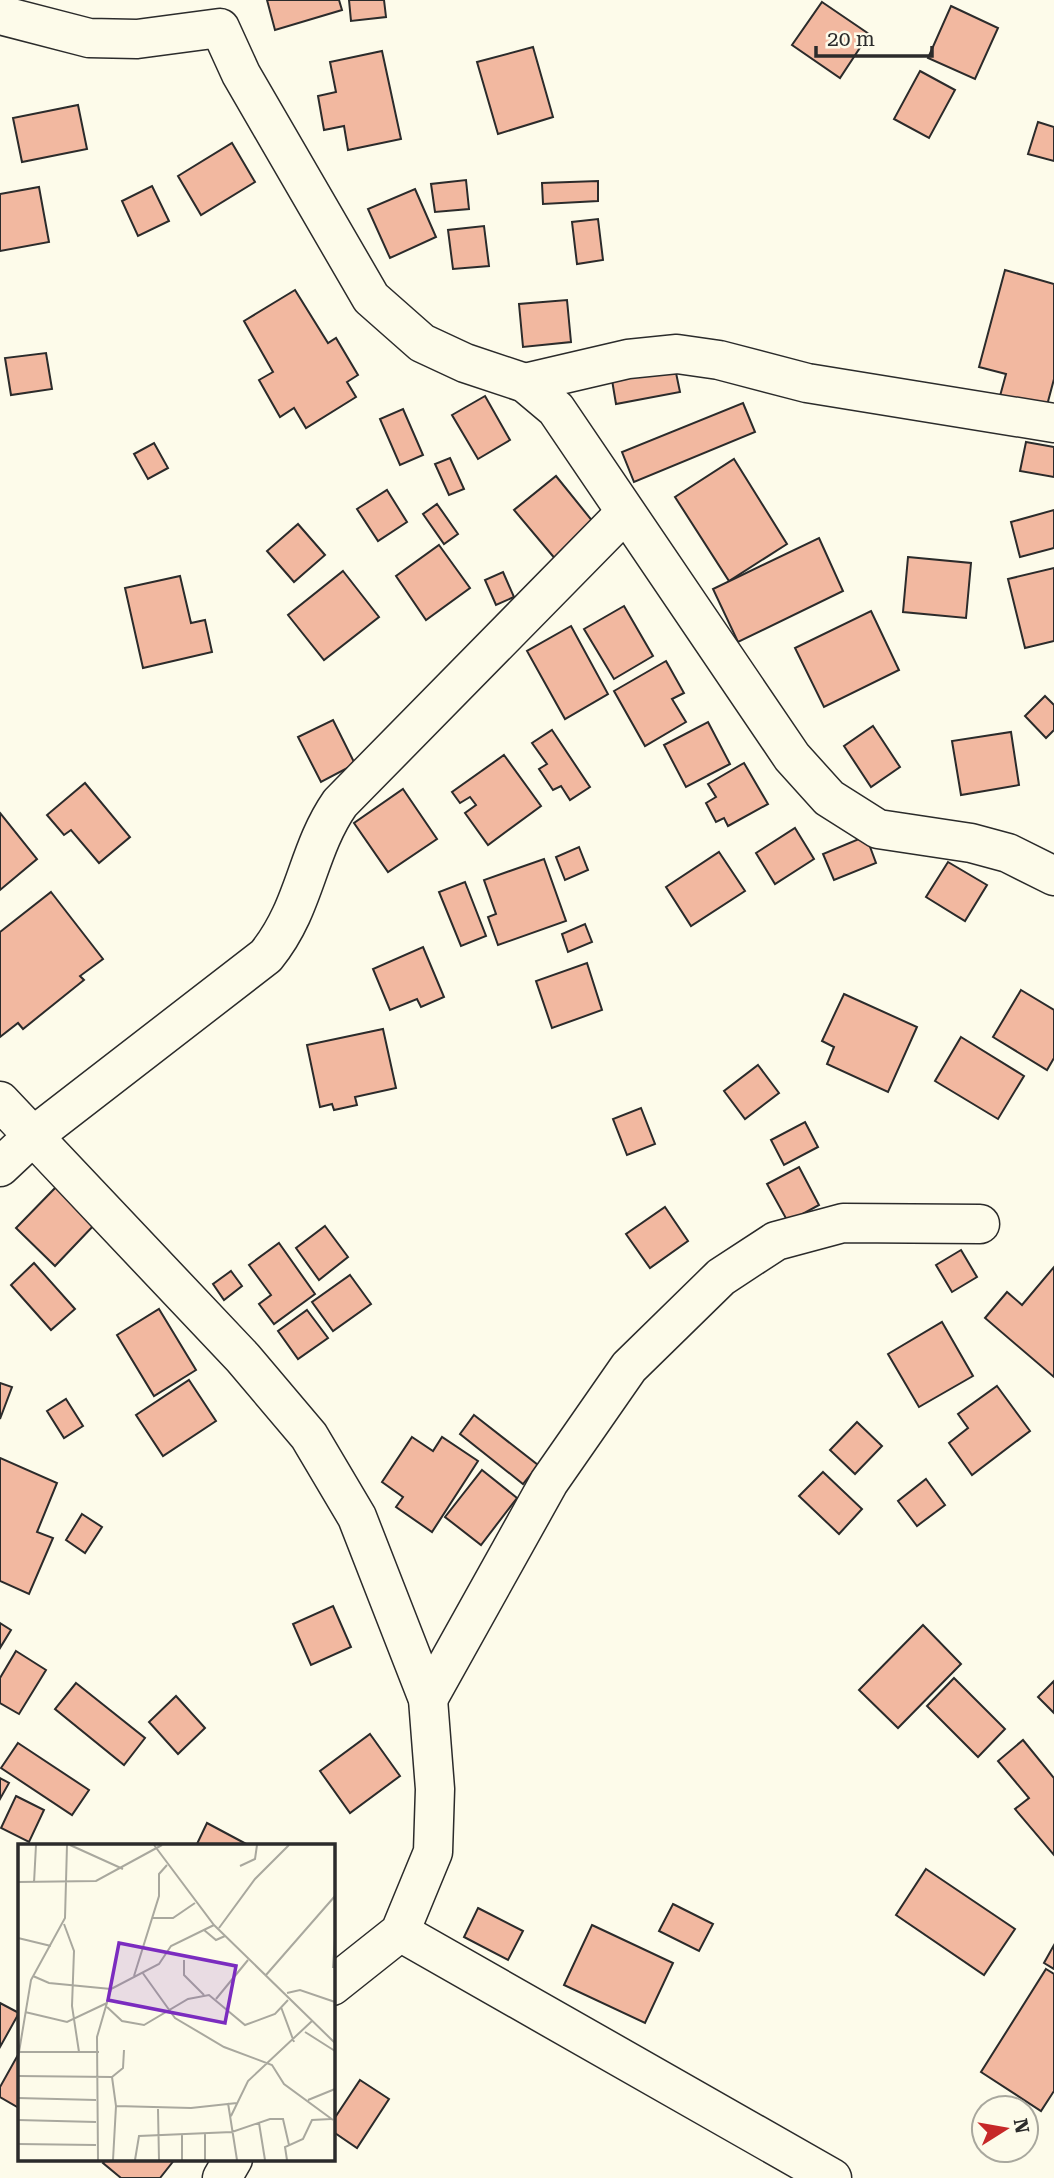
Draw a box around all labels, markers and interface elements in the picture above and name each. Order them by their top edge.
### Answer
scale bar [816,14,932,58]
text: 20 m [827,27,875,51]
inset map [18,1844,334,2160]
north arrow [970,2094,1040,2164]
text: N [1009,2116,1034,2136]

